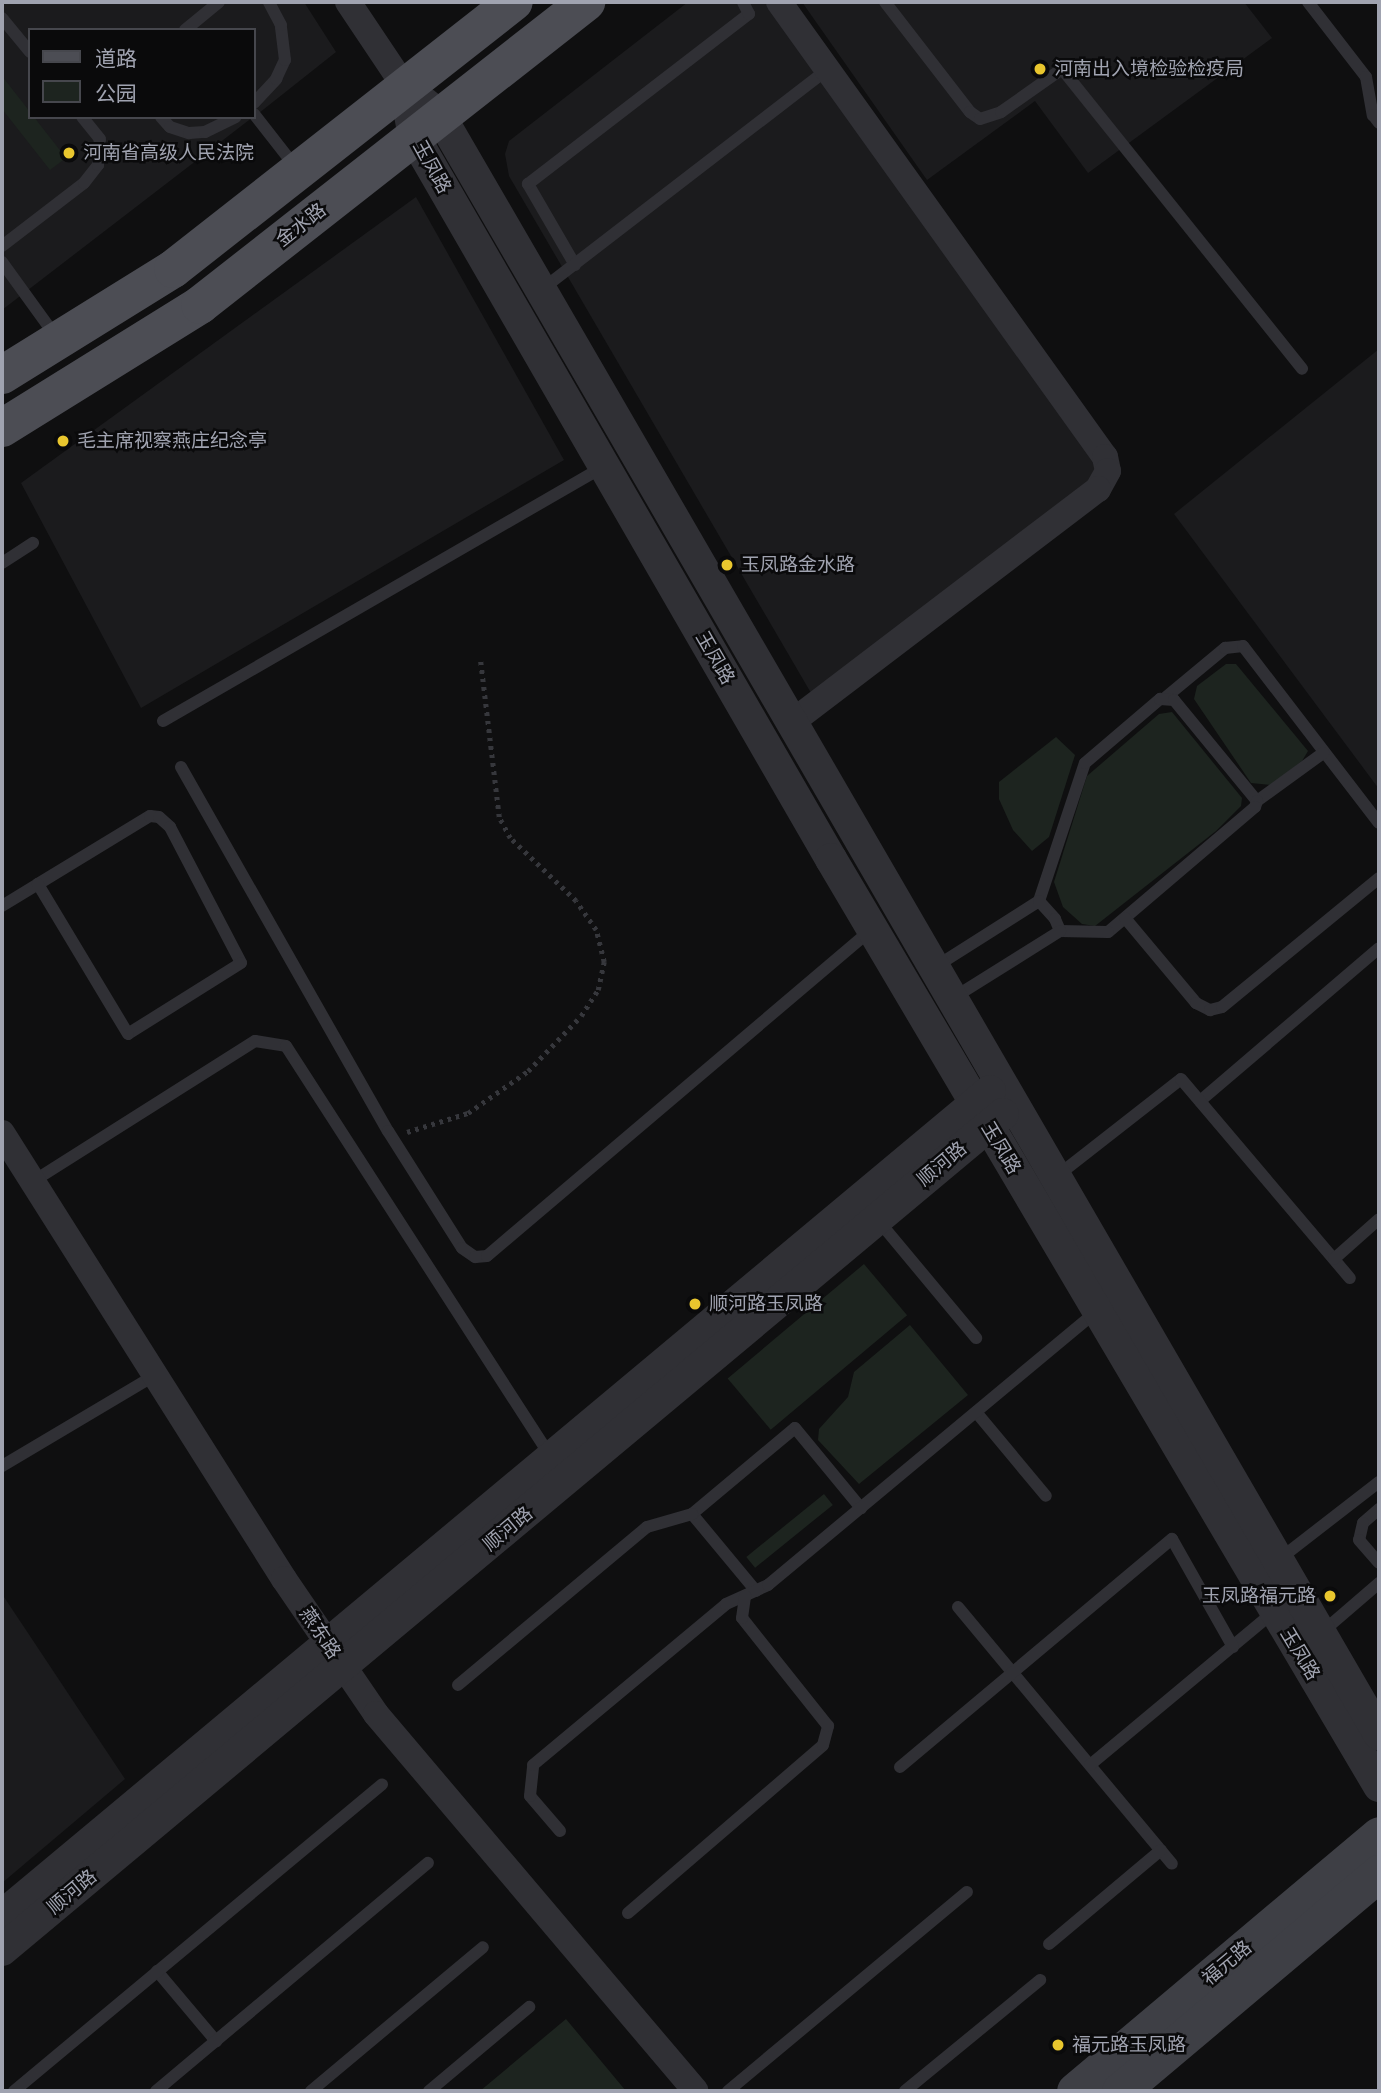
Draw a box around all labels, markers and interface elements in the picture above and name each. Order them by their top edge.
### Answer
legend [28,28,256,119]
text: 道路 [95,45,137,72]
place label: 河南出入境检验检疫局 [1054,58,1244,80]
marker: 河南出入境检验检疫局 [1032,61,1048,77]
text: 公园 [95,80,137,107]
street label: 玉凤路 [408,137,456,197]
place label: 河南省高级人民法院 [83,142,254,164]
marker: 河南省高级人民法院 [61,145,77,161]
street label: 金水路 [272,198,330,252]
place label: 毛主席视察燕庄纪念亭 [77,430,267,452]
marker: 毛主席视察燕庄纪念亭 [55,433,71,449]
place label: 玉凤路金水路 [741,554,855,576]
marker: 玉凤路金水路 [719,557,735,573]
street label: 玉凤路 [691,628,739,688]
street label: 玉凤路 [977,1118,1025,1178]
street label: 顺河路 [913,1137,971,1191]
place label: 顺河路玉凤路 [709,1293,823,1315]
marker: 顺河路玉凤路 [687,1296,703,1312]
street label: 顺河路 [479,1502,537,1556]
place label: 玉凤路福元路 [1202,1585,1316,1607]
marker: 玉凤路福元路 [1322,1588,1338,1604]
street label: 燕东路 [295,1603,345,1663]
street label: 玉凤路 [1276,1624,1324,1684]
street label: 顺河路 [43,1865,101,1919]
street label: 福元路 [1198,1936,1256,1990]
place label: 福元路玉凤路 [1072,2034,1186,2056]
marker: 福元路玉凤路 [1050,2037,1066,2053]

